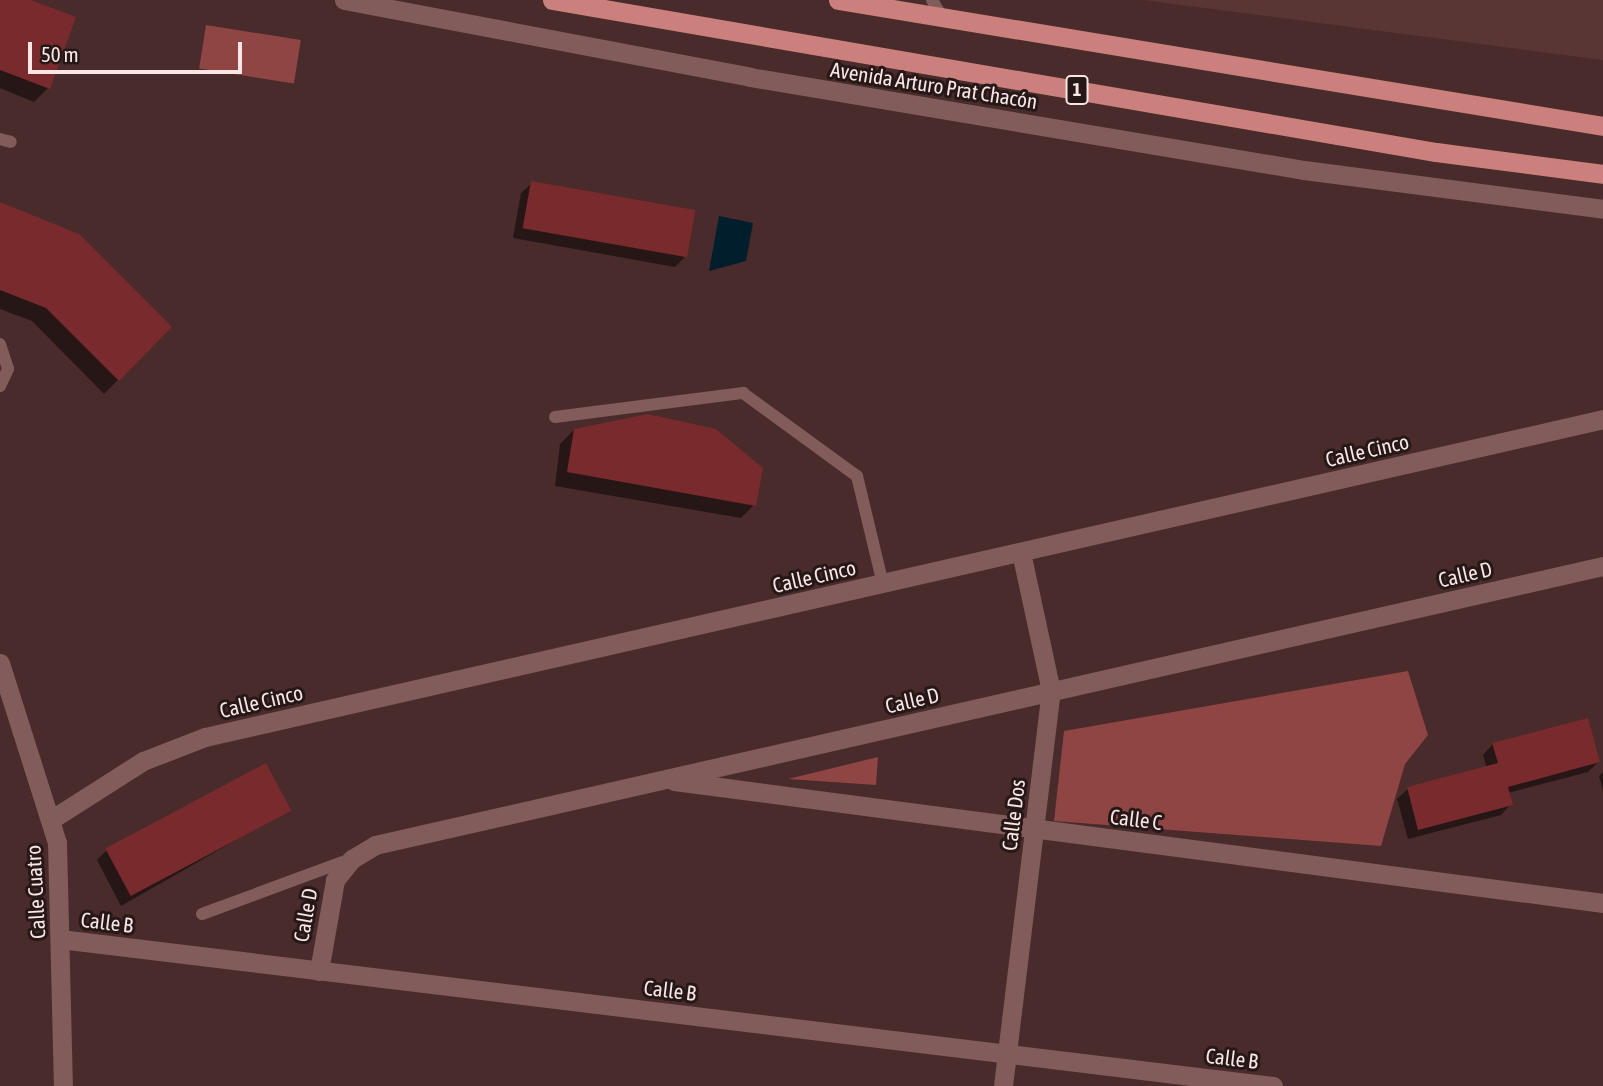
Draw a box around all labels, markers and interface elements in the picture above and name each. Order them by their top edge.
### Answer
scale bar [32,28,245,72]
text: 50 m [41,42,79,66]
street label: Avenida Arturo Prat Chacón [829,56,1039,114]
road number: 1 [1065,74,1089,106]
street label: Calle Cinco [1323,428,1411,472]
street label: Calle Cinco [770,554,858,598]
street label: Calle D [1436,556,1494,592]
street label: Calle Cinco [217,679,305,723]
street label: Calle D [883,682,941,718]
street label: Calle Dos [996,778,1030,852]
street label: Calle C [1109,803,1163,835]
street label: Calle Cuatro [20,844,50,940]
street label: Calle D [288,886,322,944]
street label: Calle B [79,906,135,938]
street label: Calle B [642,974,698,1006]
street label: Calle B [1204,1042,1260,1074]

